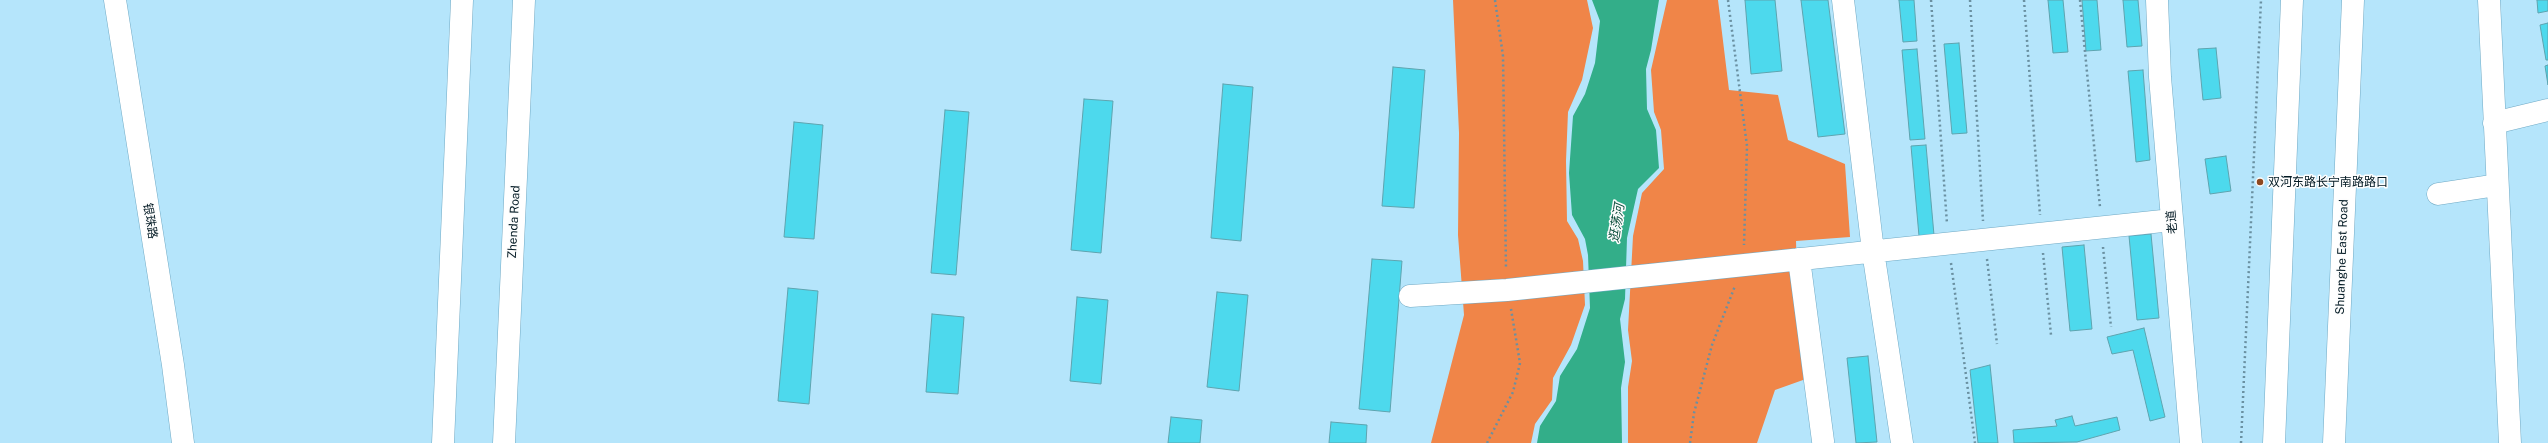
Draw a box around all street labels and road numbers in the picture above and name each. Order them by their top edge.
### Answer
street label: Zhenda Road [505,185,523,259]
street label: Shuanghe East Road [2333,199,2351,315]
street label: 银珠路 [140,202,160,240]
street label: 老道 [2164,209,2180,235]

